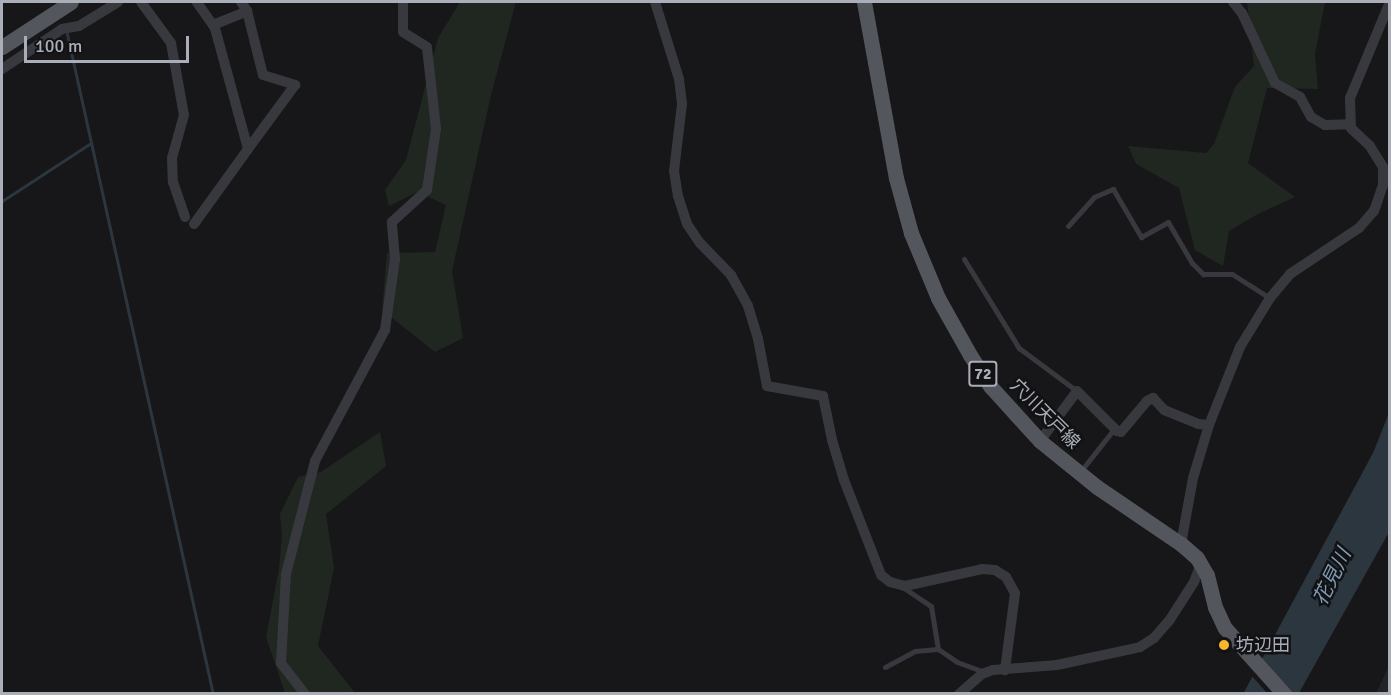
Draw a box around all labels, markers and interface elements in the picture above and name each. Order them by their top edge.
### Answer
scale bar [27,24,192,62]
text: 100 m [35,35,82,57]
road number: 72 [968,361,998,387]
street label: 穴川天戸線 [1006,375,1084,453]
water label: 花見川 [1308,545,1356,609]
place label: 坊辺田 [1236,634,1290,656]
marker: 坊辺田 [1217,638,1231,652]

